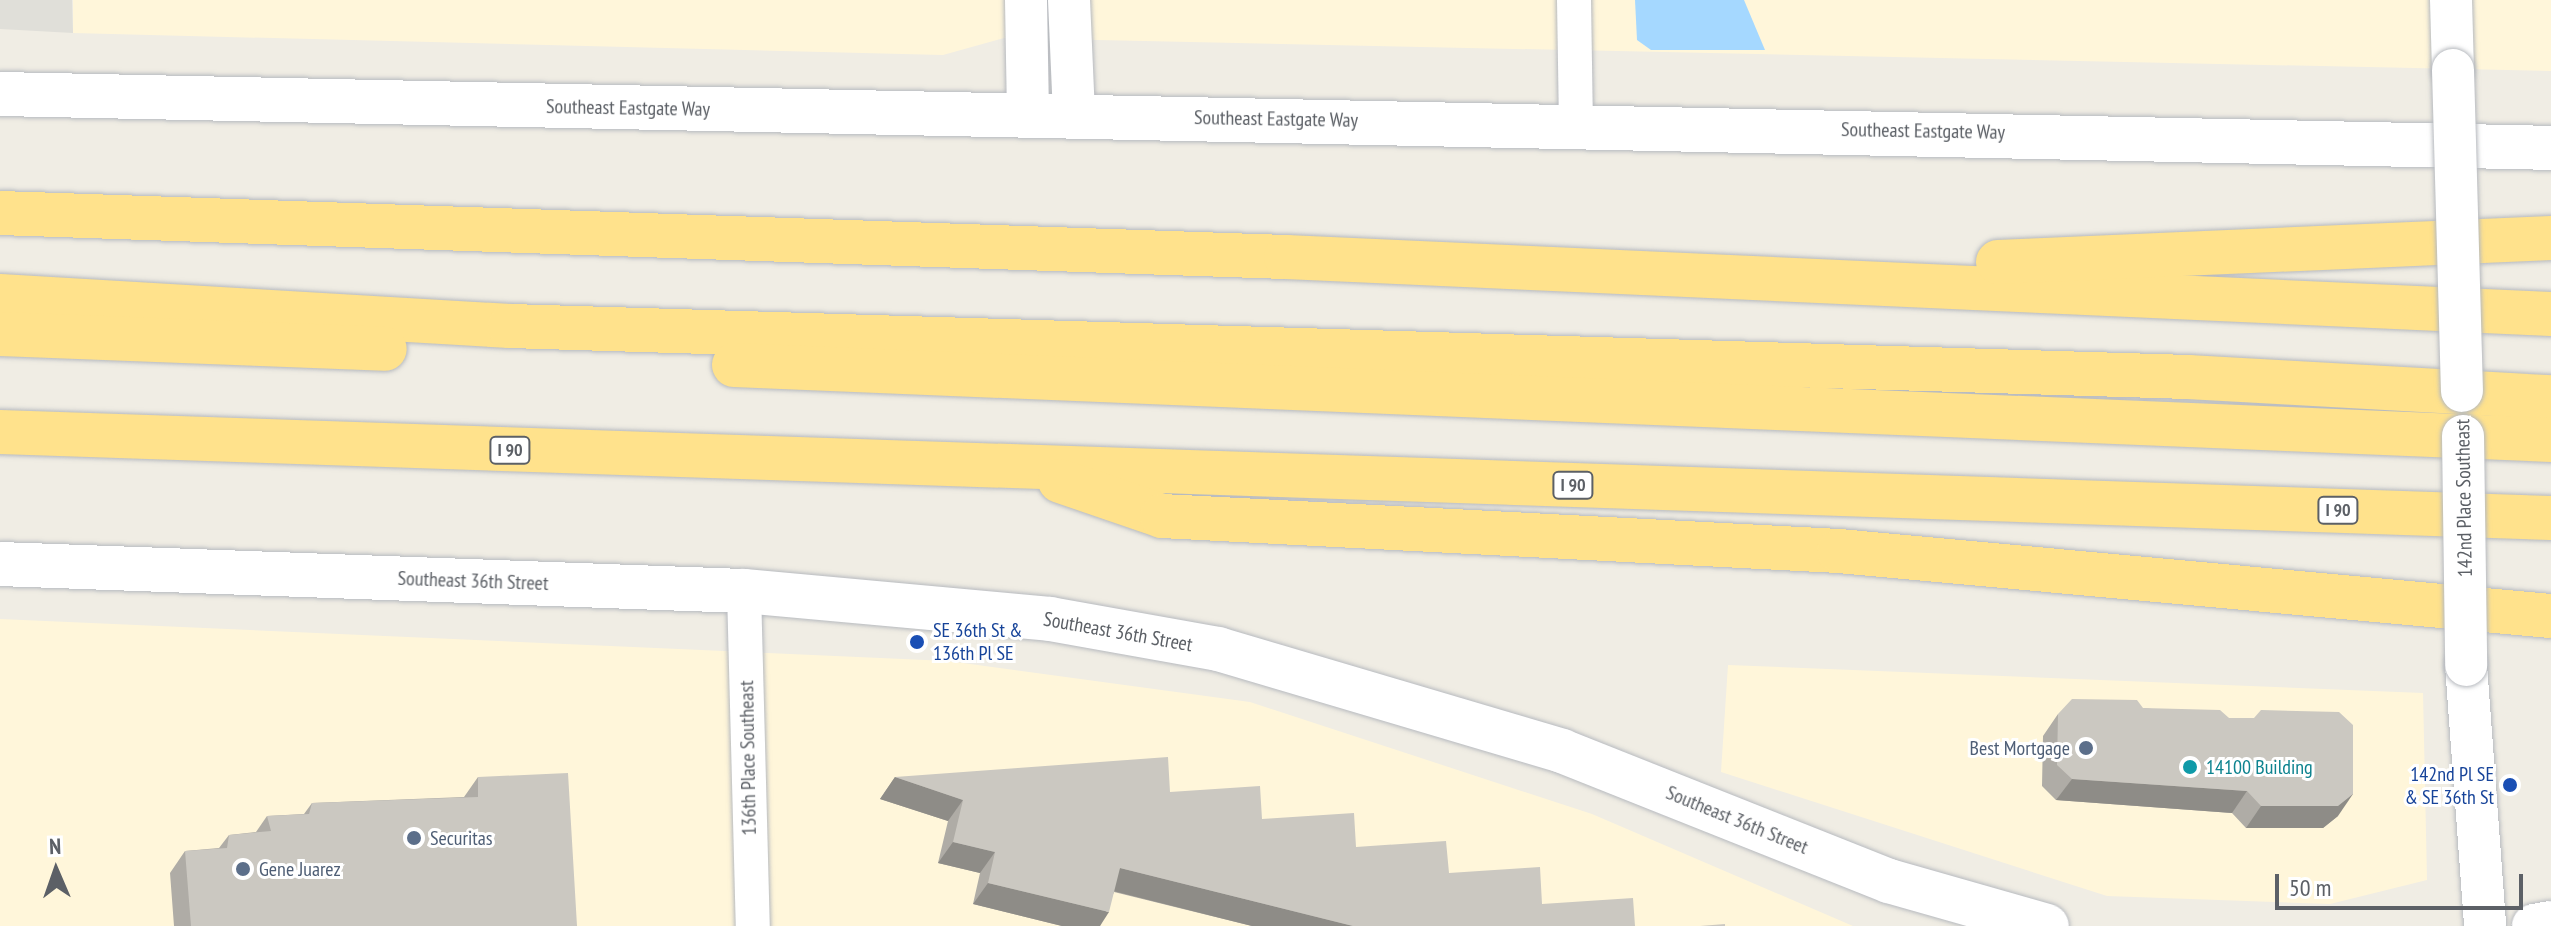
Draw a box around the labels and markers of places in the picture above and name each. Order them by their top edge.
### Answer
place label: SE 36th St & 136th Pl SE [933,618,1022,665]
marker: SE 36th St & 136th Pl SE [908,633,926,651]
place label: Best Mortgage [1970,736,2070,760]
marker: Best Mortgage [2077,739,2095,757]
place label: 14100 Building [2206,755,2313,779]
marker: 14100 Building [2181,758,2199,776]
place label: 142nd Pl SE & SE 36th St [2405,762,2494,809]
marker: 142nd Pl SE & SE 36th St [2501,776,2519,794]
place label: Securitas [430,826,493,850]
marker: Securitas [405,829,423,847]
place label: Gene Juarez [259,857,341,881]
marker: Gene Juarez [234,860,252,878]

